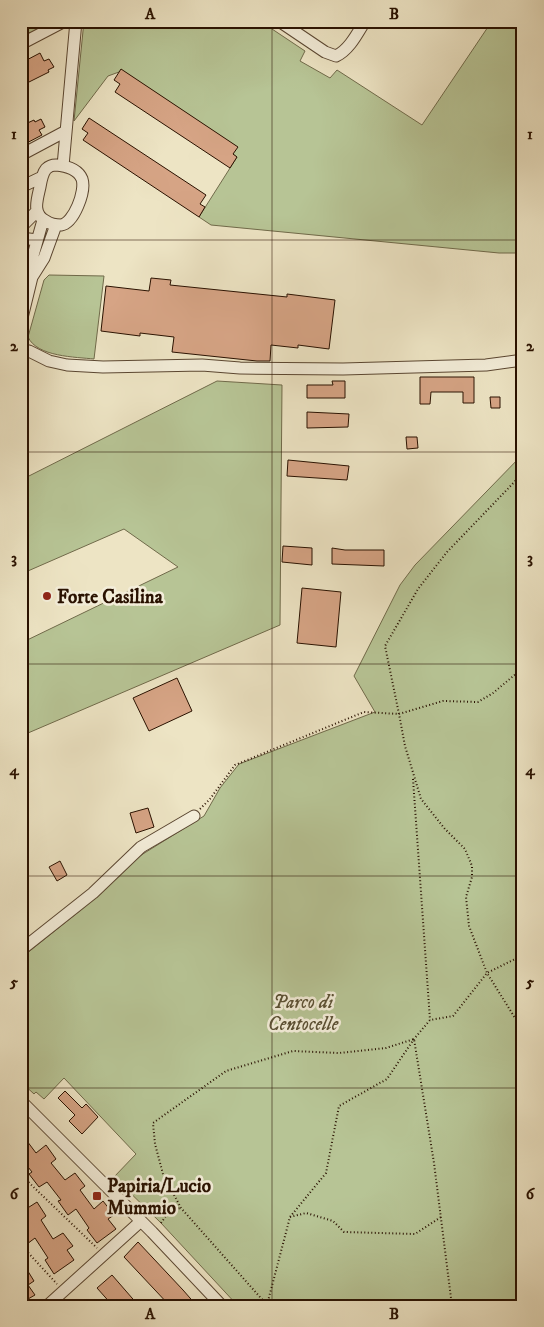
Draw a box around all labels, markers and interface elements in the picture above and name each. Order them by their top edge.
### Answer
text: A [144,4,156,24]
text: B [389,4,399,24]
text: 1 [11,124,17,144]
text: 1 [527,124,533,144]
text: 2 [10,336,19,356]
text: 2 [526,336,535,356]
text: 3 [11,548,17,568]
text: 3 [527,548,533,568]
place label: Forte Casilina [57,586,164,609]
marker: Forte Casilina [41,590,53,602]
text: 4 [8,760,19,780]
text: 4 [524,760,535,780]
text: 5 [9,972,18,992]
text: 5 [525,972,534,992]
park label: Parco di Centocelle [268,991,339,1036]
place label: Papiria/Lucio Mummio [107,1175,211,1220]
text: 6 [10,1184,20,1204]
text: 6 [526,1184,536,1204]
marker: Papiria/Lucio Mummio [91,1190,103,1202]
text: A [144,1304,156,1324]
text: B [389,1304,399,1324]

